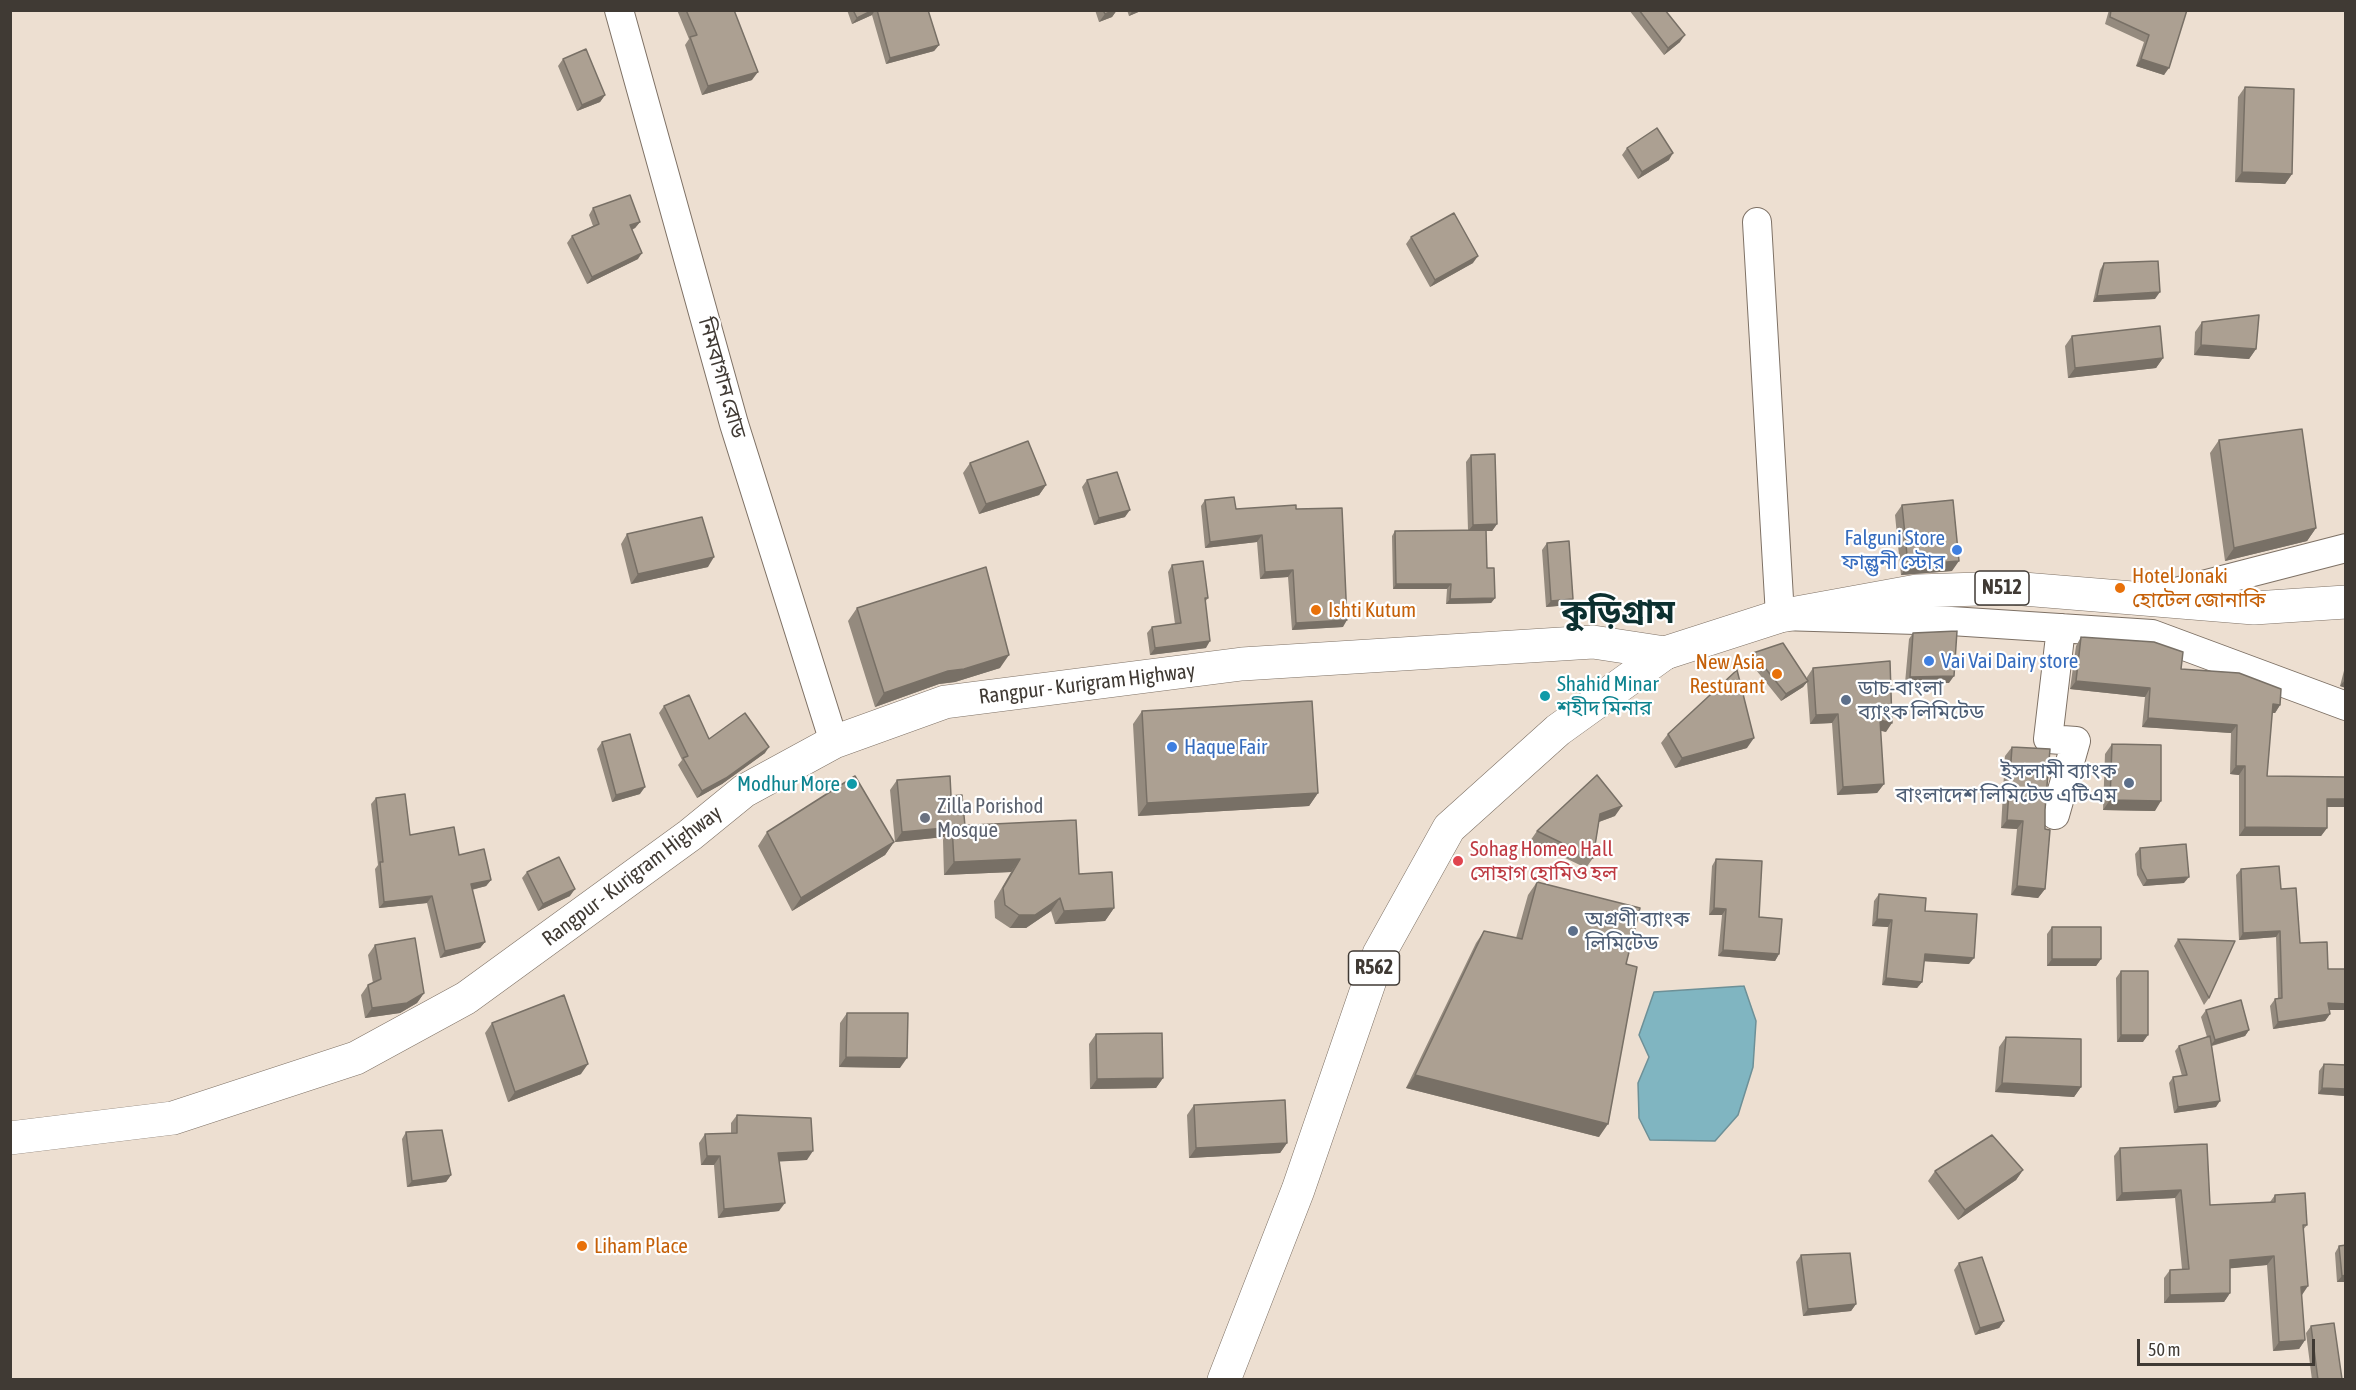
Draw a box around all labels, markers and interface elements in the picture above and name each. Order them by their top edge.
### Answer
street label: নিমবাগান রোড [693,315,751,441]
place label: Falguni Store ফাল্গুনী স্টোর [1842,525,1945,575]
marker: Falguni Store ফাল্গুনী স্টোর [1950,543,1964,557]
place label: Hotel Jonaki হোটেল জোনাকি [2132,563,2266,613]
road number: N512 [1975,571,2029,605]
marker: Hotel Jonaki হোটেল জোনাকি [2113,581,2127,595]
district label: কুড়িগ্রাম [1561,593,1675,633]
place label: Ishti Kutum [1328,597,1416,623]
marker: Ishti Kutum [1309,603,1323,617]
place label: Vai Vai Dairy store [1941,648,2078,674]
place label: New Asia Resturant [1690,649,1765,699]
marker: Vai Vai Dairy store [1922,654,1936,668]
street label: Rangpur - Kurigram Highway [977,658,1197,710]
marker: New Asia Resturant [1770,667,1784,681]
place label: Shahid Minar শহীদ মিনার [1557,671,1659,721]
place label: ডাচ-বাংলা ব্যাংক লিমিটেড [1858,675,1984,725]
marker: Shahid Minar শহীদ মিনার [1538,689,1552,703]
marker: ডাচ-বাংলা ব্যাংক লিমিটেড [1839,693,1853,707]
place label: Haque Fair [1184,734,1267,760]
marker: Haque Fair [1165,740,1179,754]
place label: ইসলামী ব্যাংক বাংলাদেশ লিমিটেড এটিএম [1895,758,2117,808]
place label: Modhur More [737,771,840,797]
marker: ইসলামী ব্যাংক বাংলাদেশ লিমিটেড এটিএম [2122,776,2136,790]
marker: Modhur More [845,777,859,791]
place label: Zilla Porishod Mosque [937,793,1043,843]
street label: Rangpur - Kurigram Highway [538,800,726,952]
marker: Zilla Porishod Mosque [918,811,932,825]
place label: Sohag Homeo Hall সোহাগ হোমিও হল [1470,836,1617,886]
marker: Sohag Homeo Hall সোহাগ হোমিও হল [1451,854,1465,868]
place label: অগ্রণী ব্যাংক লিমিটেড [1585,906,1690,956]
marker: অগ্রণী ব্যাংক লিমিটেড [1566,924,1580,938]
road number: R562 [1348,951,1400,985]
place label: Liham Place [594,1233,688,1259]
marker: Liham Place [575,1239,589,1253]
scale bar [2140,1327,2318,1365]
text: 50 m [2148,1339,2180,1360]

